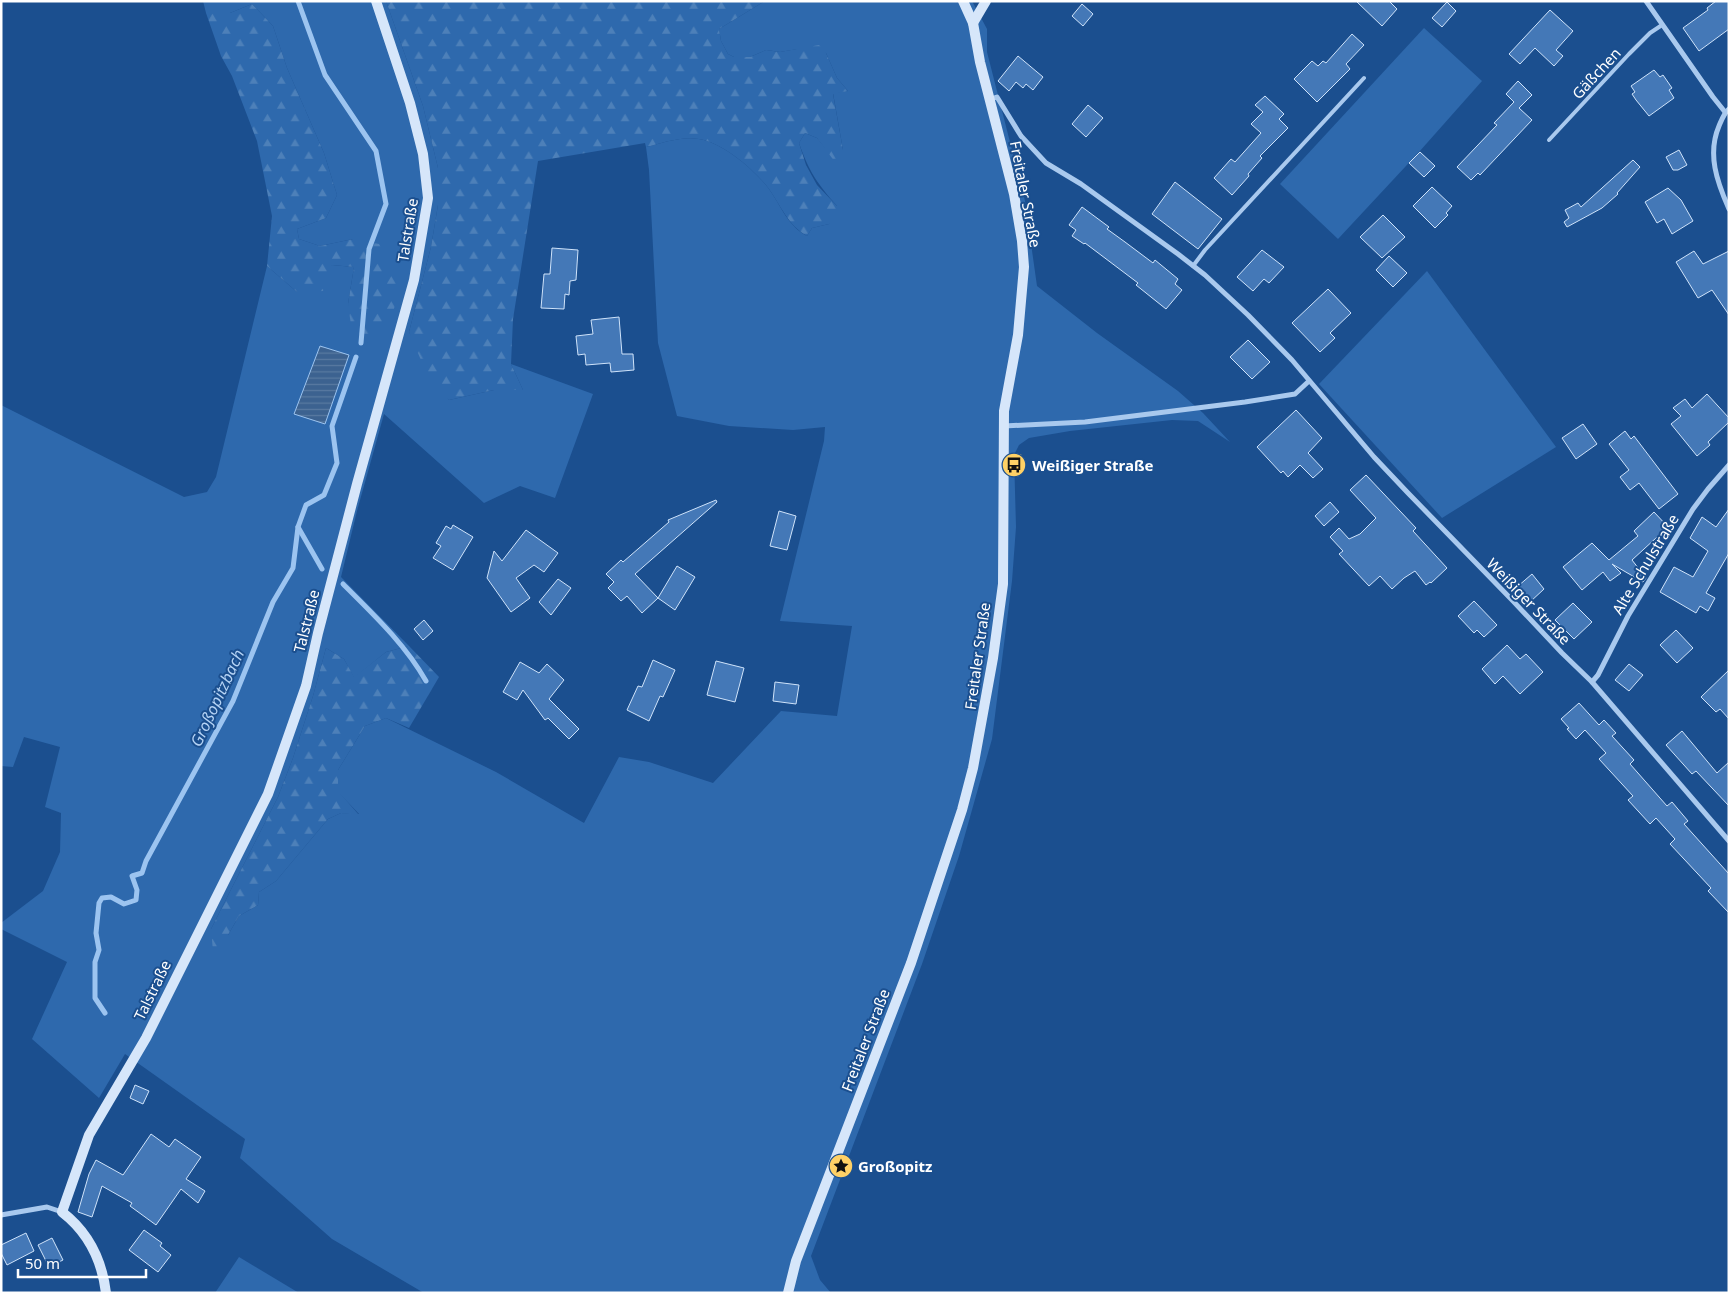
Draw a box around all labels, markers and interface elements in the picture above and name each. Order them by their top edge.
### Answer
street label: Gäßchen [1567,43,1625,103]
street label: Freitaler Straße [1006,139,1046,249]
street label: Talstraße [392,197,422,263]
bus stop icon: Weißiger Straße [1001,452,1027,478]
place label: Weißiger Straße [1032,455,1153,475]
street label: Alte Schulstraße [1607,510,1683,618]
street label: Weißiger Straße [1483,553,1575,649]
street label: Talstraße [289,587,323,655]
street label: Freitaler Straße [960,601,994,711]
water label: Großopitzbach [185,646,249,750]
street label: Talstraße [129,957,175,1023]
street label: Freitaler Straße [836,986,894,1094]
place icon: Großopitz [828,1153,854,1179]
place label: Großopitz [858,1156,932,1176]
scale bar [18,1246,145,1278]
text: 50 m [25,1253,60,1273]

